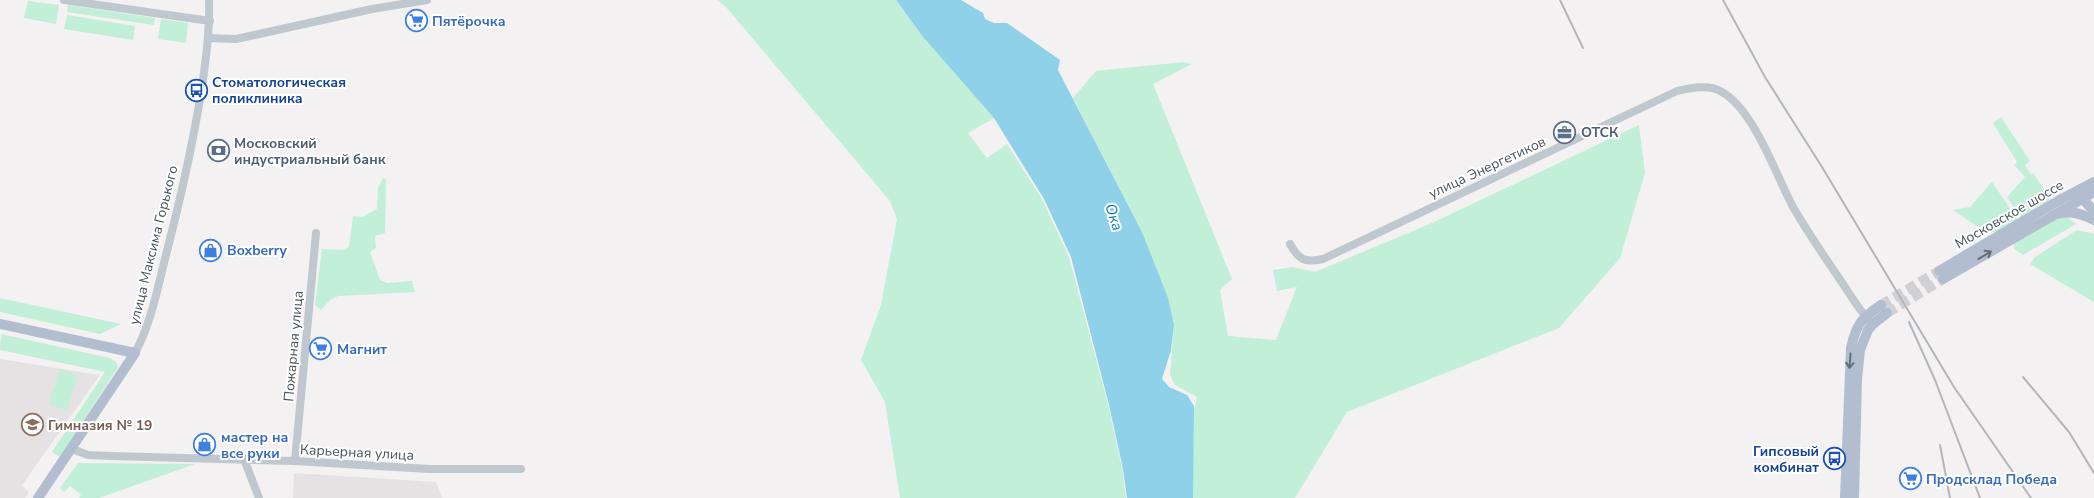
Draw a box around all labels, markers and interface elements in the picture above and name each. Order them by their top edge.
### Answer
supermarket icon: Пятёрочка [404,9,428,33]
place label: Пятёрочка [432,12,506,31]
place label: Стоматологическая поликлиника [212,73,346,108]
bus stop icon: Стоматологическая поликлиника [184,78,208,102]
office icon: ОТСК [1553,120,1577,144]
place label: ОТСК [1581,123,1619,142]
street label: улица Энергетиков [1426,132,1549,203]
place label: Московский индустриальный банк [234,134,386,169]
bank icon: Московский индустриальный банк [206,139,230,163]
street label: улица Максима Горького [124,163,183,327]
street label: Московское шоссе [1951,176,2067,253]
water label: Ока [1100,201,1128,233]
shop icon: Boxberry [199,238,223,262]
place label: Boxberry [227,241,288,260]
one-way arrow [1978,249,1992,259]
street label: Пожарная улица [279,290,308,402]
supermarket icon: Магнит [309,337,333,361]
place label: Магнит [337,340,387,359]
one-way arrow [1845,353,1854,369]
school or university icon: Гимназия № 19 [20,413,44,437]
place label: Гимназия № 19 [48,416,153,435]
place label: мастер на все руки [221,428,288,463]
shop icon: мастер на все руки [193,433,217,457]
street label: Карьерная улица [299,440,414,465]
place label: Гипсовый комбинат [1753,442,1819,477]
bus stop icon: Гипсовый комбинат [1823,447,1847,471]
supermarket icon: Продсклад Победа [1898,467,1922,491]
place label: Продсклад Победа [1926,470,2057,489]

